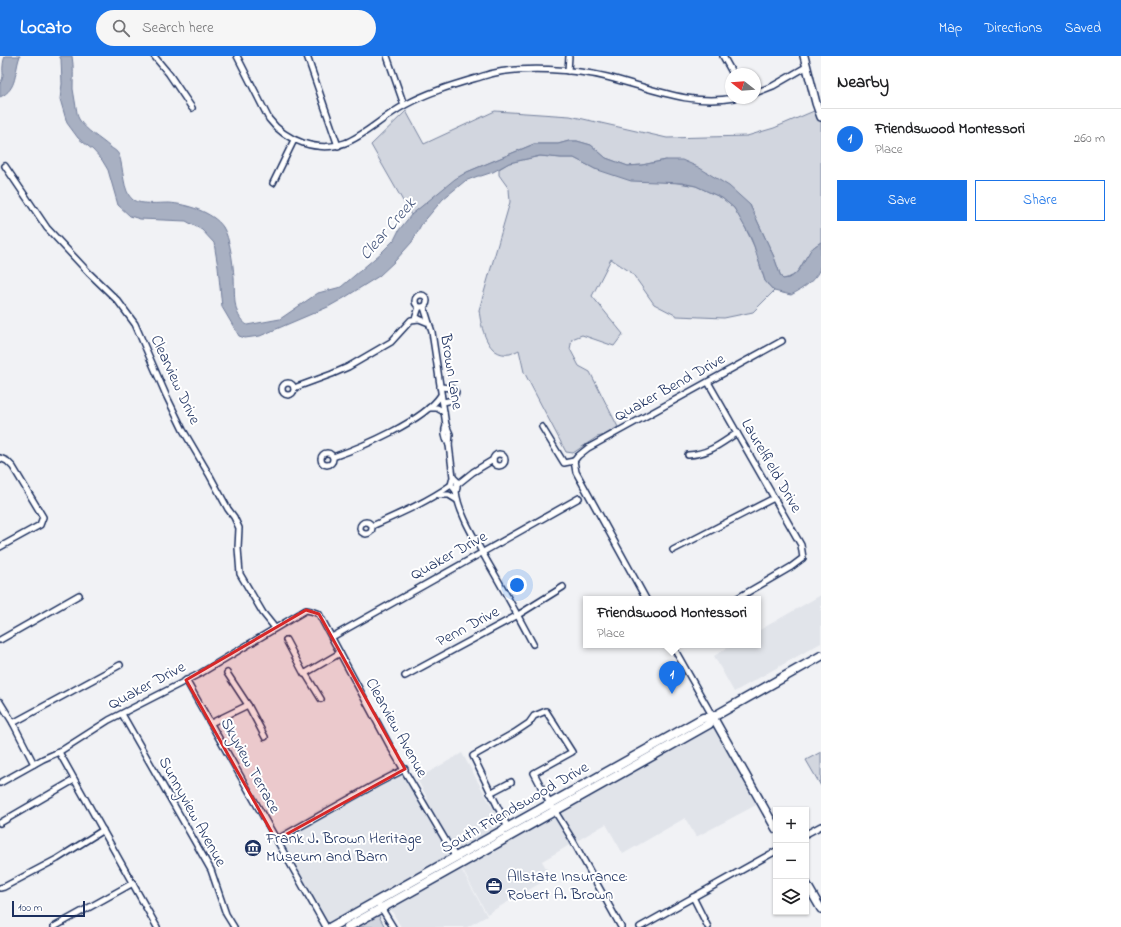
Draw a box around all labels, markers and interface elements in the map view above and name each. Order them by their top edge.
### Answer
search box [96,10,376,46]
text: Locato [20,15,72,42]
icon: search [110,17,132,39]
text: Search here [142,17,214,39]
text: Map [939,18,962,39]
text: Directions [984,18,1042,39]
text: Saved [1064,18,1101,39]
north arrow [725,68,761,104]
text: Nearby [837,70,889,95]
text: Friendswood Montessori [875,118,1025,140]
text: 1 [848,129,852,148]
text: 260 m [1074,129,1105,148]
text: Place [875,140,903,159]
button: Save [837,180,967,221]
button: Share [975,180,1105,221]
water label: Clear Creek [354,191,423,266]
street label: Clearview Drive [144,331,207,429]
street label: Brown Lane [433,332,469,412]
street label: Quaker Bend Drive [610,347,730,428]
street label: Laurelfield Drive [734,415,808,518]
street label: Quaker Drive [406,525,493,587]
your location [507,575,527,595]
popup [583,596,761,648]
street label: Penn Drive [432,600,505,654]
text: Friendswood Montessori [597,602,747,624]
text: Place [597,624,625,643]
street label: Quaker Drive [104,655,191,716]
pin: 1 [659,661,685,694]
street label: Clearview Avenue [359,674,434,783]
street label: Skyview Terrace [214,714,287,819]
street label: Sunnyview Avenue [152,753,233,872]
street label: South Friendswood Drive [437,755,594,860]
map controls [773,807,809,915]
button: + [773,807,809,843]
place label: Frank J. Brown Heritage Museum and Barn [265,827,423,869]
museum icon: Frank J. Brown Heritage Museum and Barn [243,838,263,858]
button: − [773,843,809,879]
place label: Allstate Insurance: Robert A. Brown [507,865,628,907]
office icon: Allstate Insurance: Robert A. Brown [484,876,504,896]
button: layers [773,879,809,915]
scale bar [12,899,85,918]
text: 100 m [18,900,42,916]

